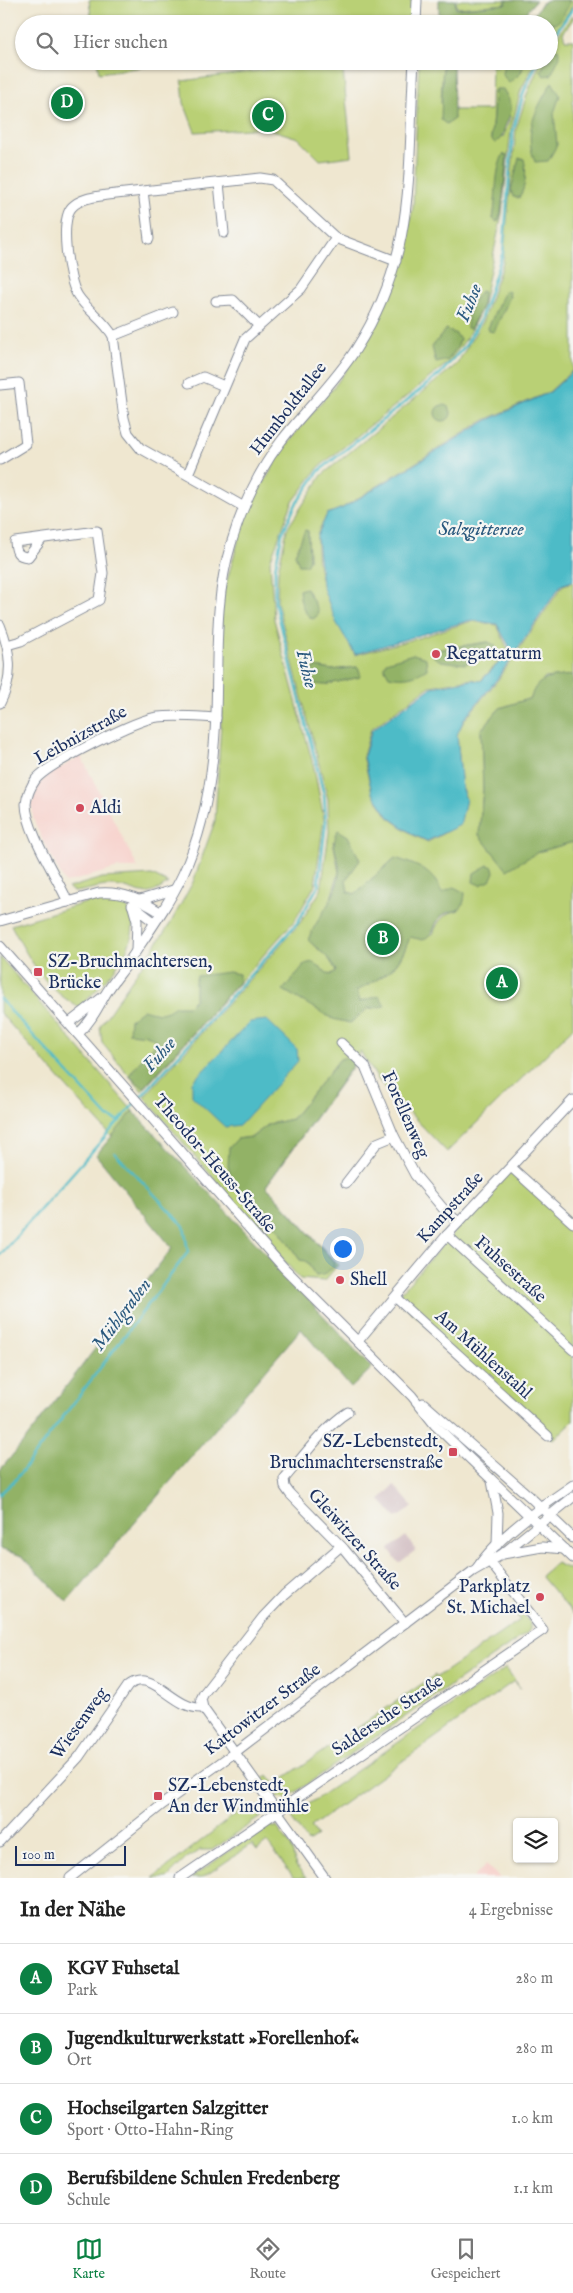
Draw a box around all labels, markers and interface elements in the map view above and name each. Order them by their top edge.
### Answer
search box [15,15,558,70]
icon: search [33,29,61,57]
text: Hier suchen [73,31,168,55]
pin: D [51,84,83,122]
pin: C [252,97,284,135]
water label: Fuhse [452,280,489,326]
street label: Humboldtallee [245,358,333,460]
water label: Salzgittersee [438,518,524,542]
place label: Regattaturm [446,643,542,666]
water label: Fuhse [290,647,323,691]
marker: Regattaturm [430,648,442,660]
street label: Leibnizstraße [31,701,131,771]
place label: Aldi [89,797,122,820]
marker: Aldi [74,802,86,814]
pin: B [367,920,399,958]
place label: SZ-Bruchmachtersen, Brücke [48,951,213,995]
pin: A [486,964,518,1002]
marker: SZ-Bruchmachtersen, Brücke [32,966,44,978]
water label: Fuhse [138,1032,182,1077]
street label: Forellenweg [376,1068,435,1162]
street label: Theodor-Heuss-Straße [148,1090,280,1238]
street label: Kampstraße [413,1167,489,1249]
street label: Fuhsestraße [469,1232,551,1308]
your location [330,1236,356,1262]
place label: Shell [350,1269,387,1292]
water label: Mühlgraben [87,1274,157,1356]
marker: Shell [334,1274,346,1286]
street label: Am Mühlenstahl [429,1305,536,1405]
place label: SZ-Lebenstedt, Bruchmachtersenstraße [269,1431,443,1475]
marker: SZ-Lebenstedt, Bruchmachtersenstraße [447,1446,459,1458]
street label: Gleiwitzer Straße [302,1484,406,1596]
place label: Parkplatz St. Michael [447,1576,530,1620]
marker: Parkplatz St. Michael [534,1591,546,1603]
street label: Kattowitzer Straße [200,1659,326,1761]
street label: Saldersche Straße [328,1670,448,1762]
street label: Wiesenweg [46,1683,114,1765]
place label: SZ-Lebenstedt, An der Windmühle [167,1775,309,1819]
marker: SZ-Lebenstedt, An der Windmühle [152,1790,164,1802]
map controls [513,1818,558,1863]
button: layers [513,1818,558,1863]
scale bar [15,1843,126,1866]
text: 100 m [22,1846,55,1864]
text: In der Nähe [20,1897,126,1924]
text: 4 Ergebnisse [469,1901,553,1921]
text: KGV Fuhsetal [67,1957,179,1981]
text: A [31,1969,41,1989]
text: 280 m [516,1969,553,1989]
text: Park [67,1981,97,2001]
text: Jugendkulturwerkstatt »Forellenhof« [67,2027,359,2051]
text: B [31,2039,41,2059]
text: 280 m [516,2039,553,2059]
text: Ort [67,2051,92,2071]
text: Hochseilgarten Salzgitter [67,2097,268,2121]
text: C [30,2109,42,2129]
text: 1.0 km [511,2109,553,2129]
text: Sport · Otto-Hahn-Ring [67,2121,233,2141]
text: Berufsbildene Schulen Fredenberg [67,2167,339,2191]
text: D [30,2179,42,2199]
text: 1.1 km [513,2179,553,2199]
text: Schule [67,2191,110,2211]
tab: Karte [72,2235,105,2283]
tab: Route [249,2235,286,2283]
tab: Gespeichert [431,2235,501,2283]

